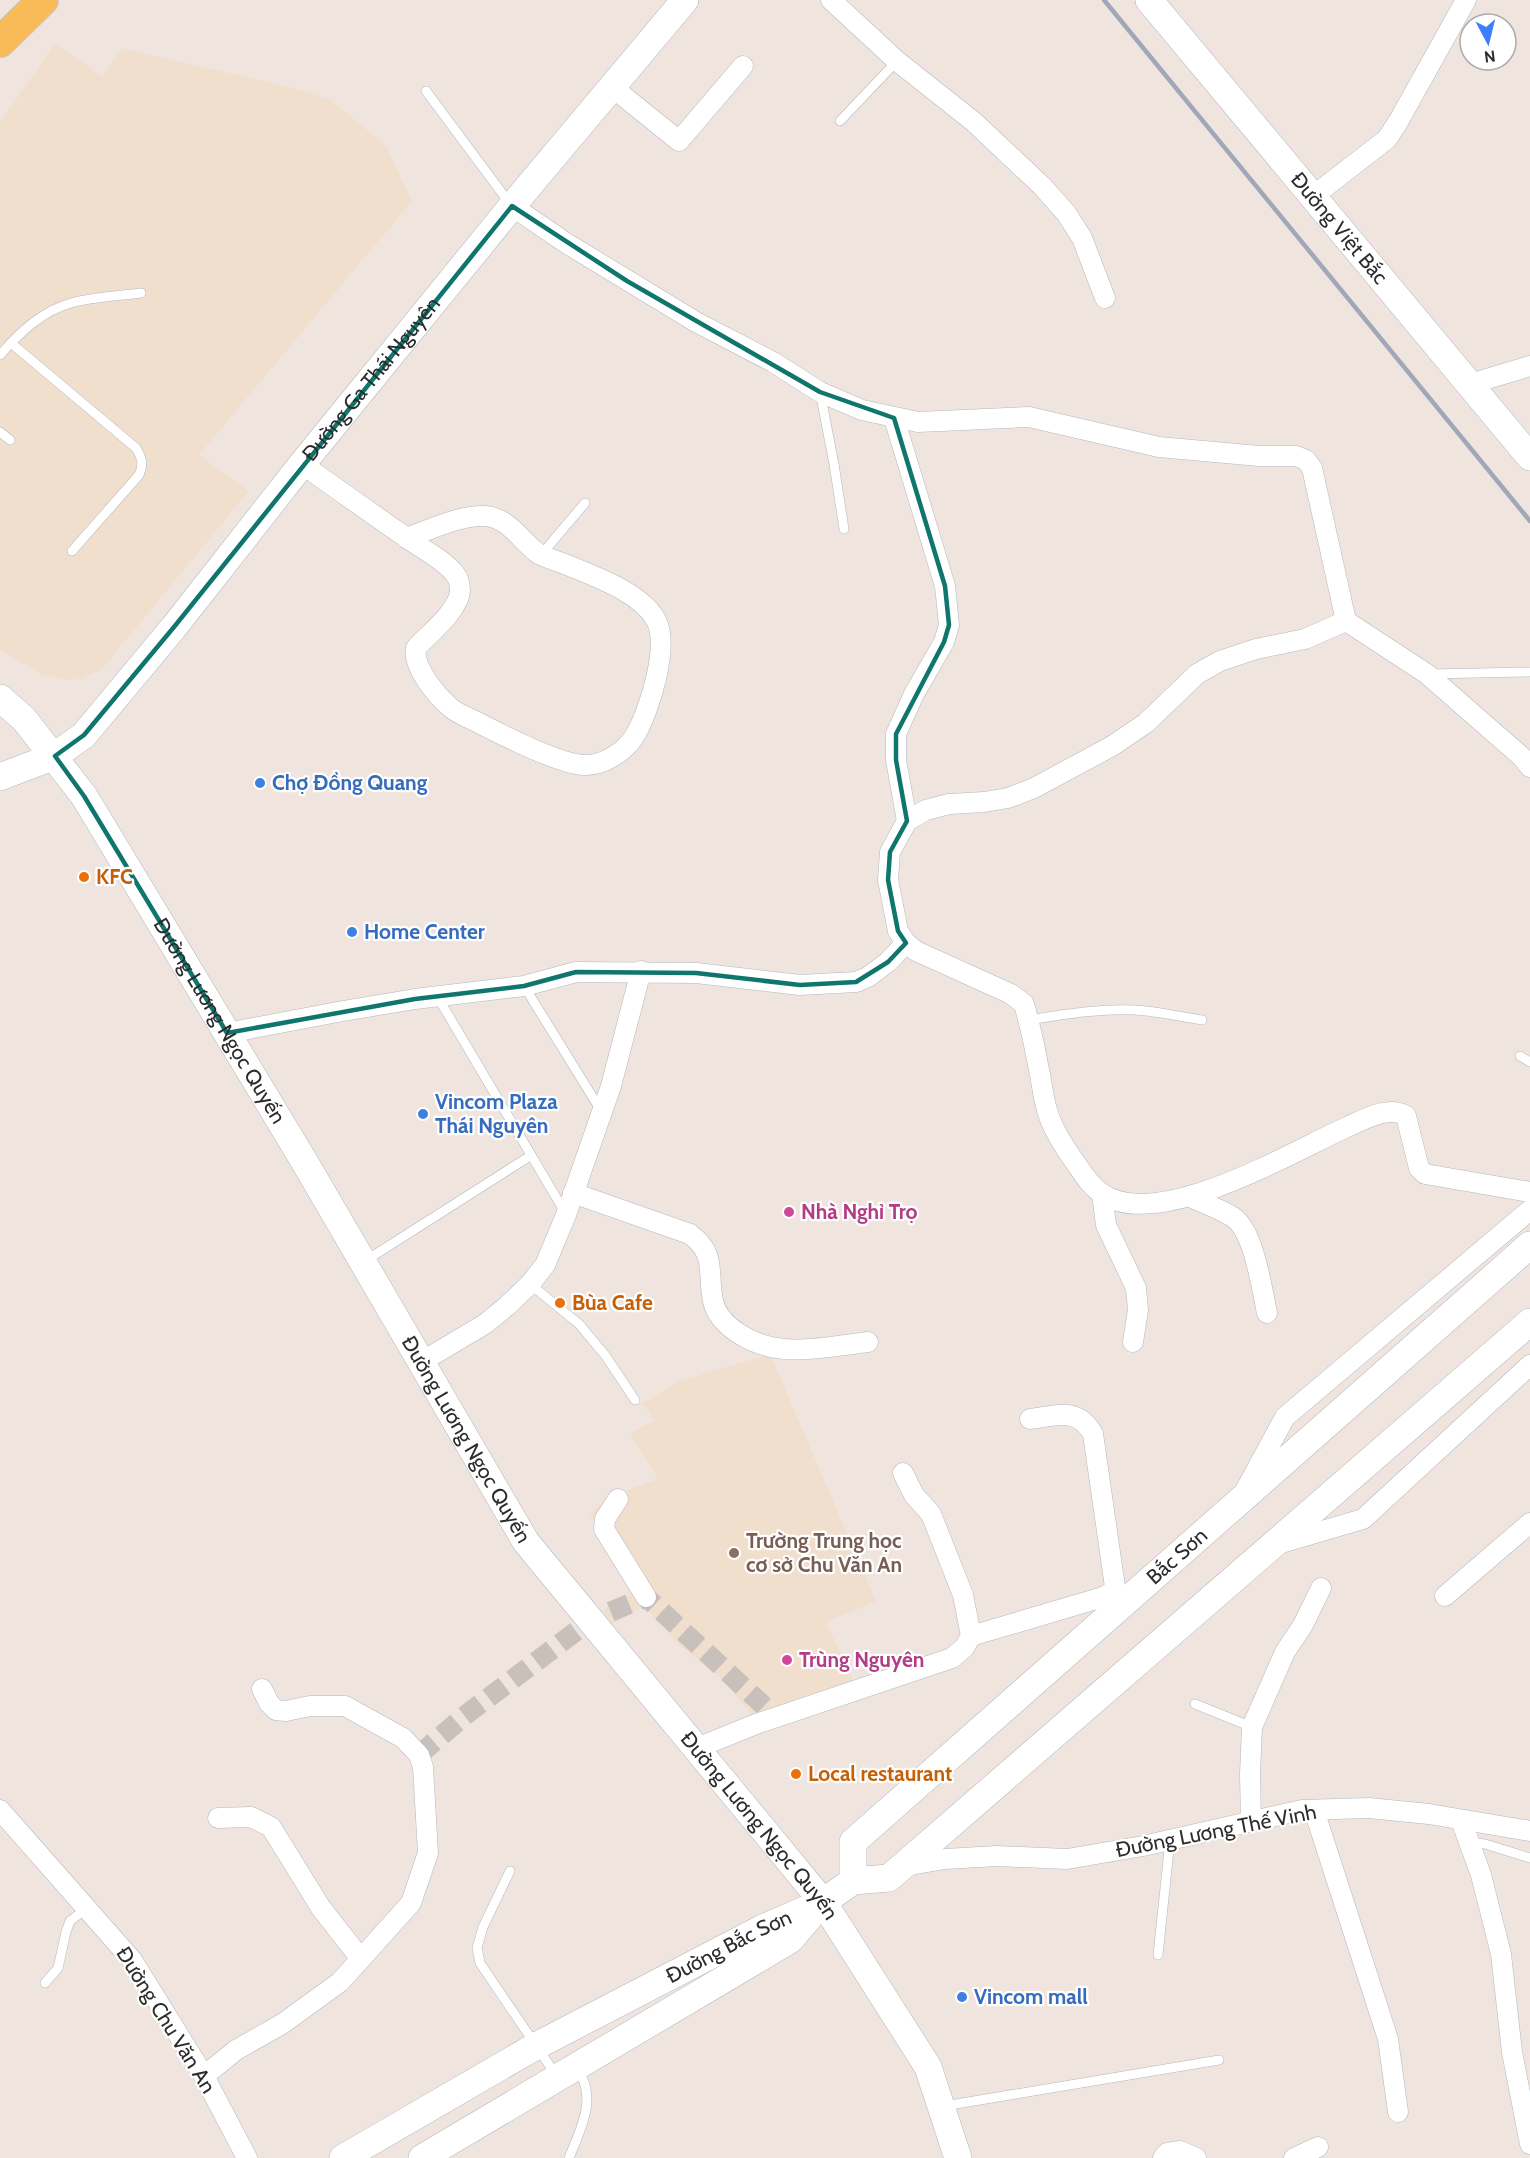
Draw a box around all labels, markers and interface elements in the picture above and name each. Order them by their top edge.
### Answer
north arrow [1458,12,1518,72]
text: N [1483,46,1497,67]
street label: Đường Việt Bắc [1286,167,1393,289]
street label: Đường Ga Thái Nguyên [297,292,445,466]
place label: Chợ Đồng Quang [272,770,428,795]
marker: Chợ Đồng Quang [253,776,267,790]
place label: KFC [96,864,133,889]
marker: KFC [77,870,91,884]
street label: Đường Lương Ngọc Quyến [148,913,291,1128]
place label: Home Center [364,919,485,944]
marker: Home Center [345,925,359,939]
place label: Vincom Plaza Thái Nguyên [435,1089,558,1138]
marker: Vincom Plaza Thái Nguyên [416,1107,430,1121]
place label: Nhà Nghỉ Trọ [801,1199,917,1224]
marker: Nhà Nghỉ Trọ [782,1205,796,1219]
place label: Bùa Cafe [572,1290,653,1315]
marker: Bùa Cafe [553,1296,567,1310]
street label: Đường Lương Ngọc Quyến [397,1331,537,1547]
street label: Bắc Sơn [1141,1523,1212,1589]
place label: Trường Trung học cơ sở Chu Văn An [746,1528,902,1577]
marker: Trường Trung học cơ sở Chu Văn An [727,1546,741,1560]
place label: Trùng Nguyên [799,1647,924,1672]
marker: Trùng Nguyên [780,1653,794,1667]
street label: Đường Lương Ngọc Quyến [676,1726,844,1924]
place label: Local restaurant [808,1761,952,1786]
marker: Local restaurant [789,1767,803,1781]
street label: Đường Lương Thế Vinh [1113,1799,1318,1862]
street label: Đường Bắc Sơn [661,1904,795,1988]
street label: Đường Chu Văn An [111,1942,222,2098]
place label: Vincom mall [974,1984,1088,2009]
marker: Vincom mall [955,1990,969,2004]

